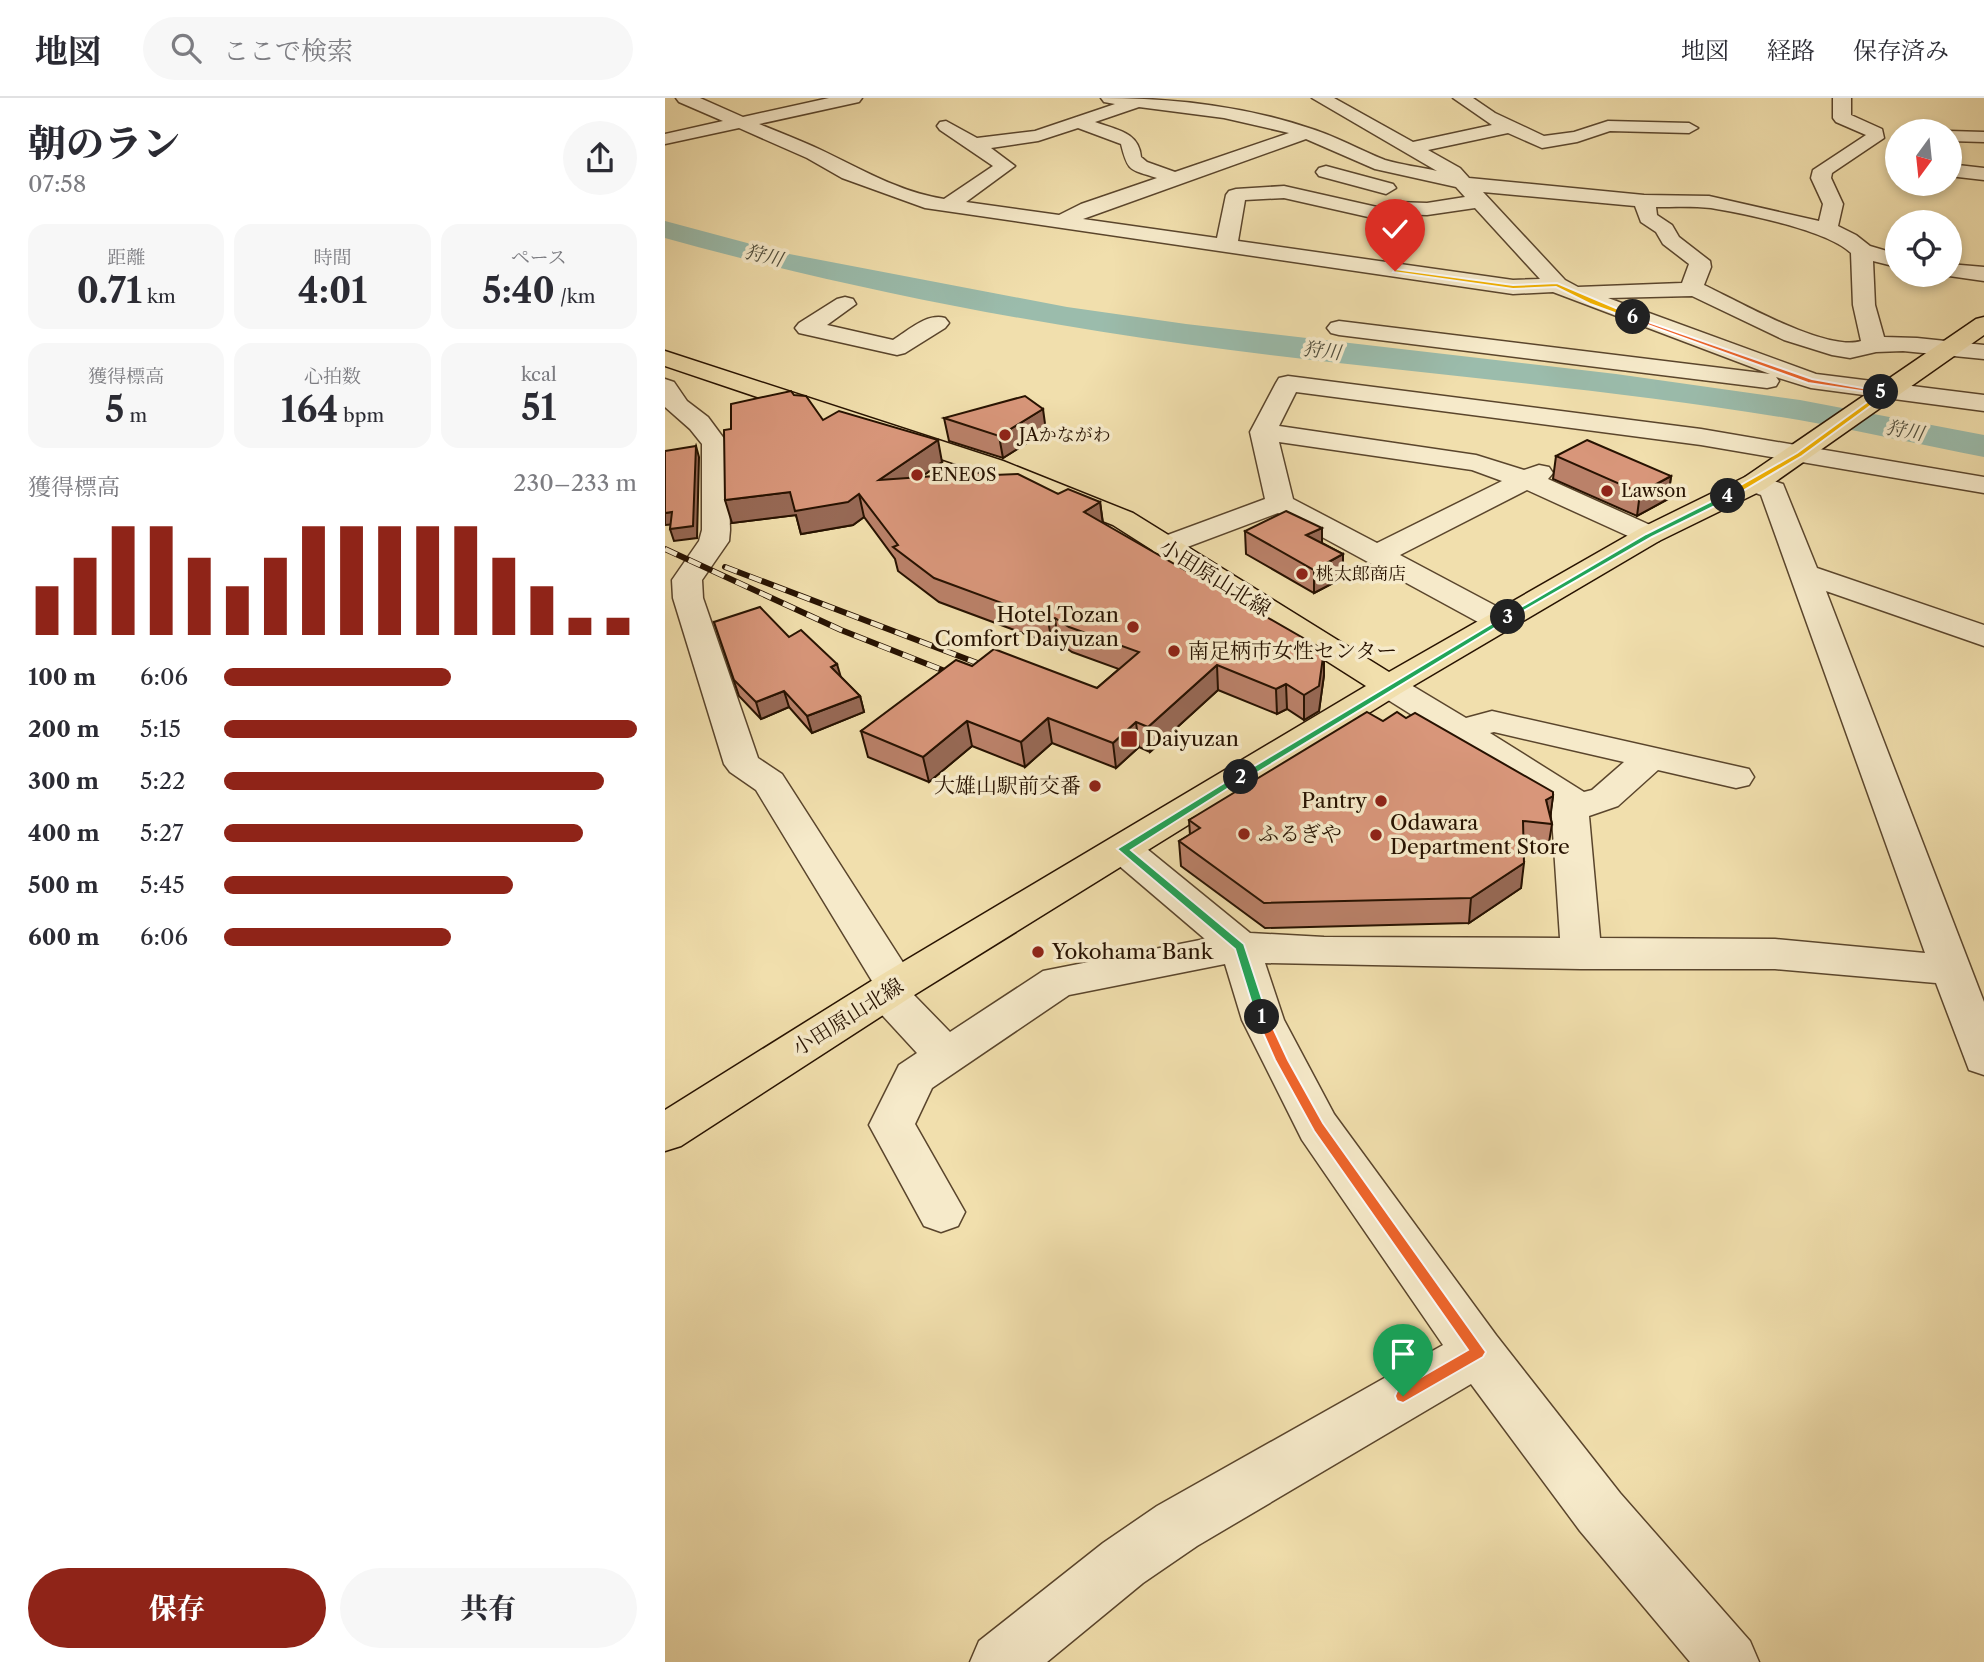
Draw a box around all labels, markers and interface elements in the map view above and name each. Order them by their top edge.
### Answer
search box [143,17,633,80]
icon: search [167,29,205,67]
text: 地図 [35,31,101,72]
text: ここで検索 [223,35,353,67]
text: 地図 [1681,36,1729,65]
text: 経路 [1767,36,1815,65]
text: 保存済み [1853,36,1949,65]
north arrow [1885,119,1962,196]
map controls [1885,119,1962,287]
text: 朝のラン [28,120,180,167]
button: share [563,121,637,195]
text: 07:58 [28,170,86,198]
pin [1365,199,1425,271]
icon: check [1376,210,1414,248]
button: locate [1885,210,1962,287]
water label: 狩川 [743,240,787,272]
text: 距離 [107,246,145,269]
text: 時間 [313,246,352,269]
text: ペース [511,246,567,269]
text: 0.71 [77,269,142,312]
text: 4:01 [298,269,367,312]
text: 5:40 [482,269,555,312]
text: km [142,285,176,308]
text: /km [555,285,595,308]
pin: 6 [1615,300,1651,334]
text: 6 [1627,305,1638,328]
water label: 狩川 [1302,337,1344,364]
text: kcal [521,363,557,386]
text: 獲得標高 [88,365,164,388]
text: 心拍数 [304,365,361,388]
pin: 5 [1863,374,1899,410]
text: 5 [1875,380,1886,403]
text: 51 [521,386,556,429]
text: 5 [105,388,124,431]
text: 164 [281,388,338,431]
text: m [124,404,147,427]
text: bpm [338,404,384,427]
water label: 狩川 [1884,416,1928,446]
place label: JAかながわ [1016,424,1111,446]
marker: JAかながわ [997,427,1013,443]
place label: ENEOS [931,464,996,486]
marker: ENEOS [909,467,925,483]
text: 230–233 m [513,469,637,497]
text: 獲得標高 [28,473,120,501]
pin: 4 [1711,478,1745,514]
place label: Lawson [1621,480,1687,502]
marker: Lawson [1599,483,1615,499]
text: 4 [1722,484,1733,507]
street label: 小田原山北線 [1155,534,1275,622]
place label: 桃太郎商店 [1316,563,1406,585]
marker: 桃太郎商店 [1294,566,1310,582]
pin: 3 [1491,600,1525,634]
place label: Hotel Tozan Comfort Daiyuzan [934,602,1119,651]
text: 3 [1502,605,1513,628]
marker: Hotel Tozan Comfort Daiyuzan [1125,619,1141,635]
place label: 南足柄市女性センター [1188,638,1397,663]
marker: 南足柄市女性センター [1166,643,1182,659]
text: 100 m [28,663,96,691]
text: 6:06 [140,663,188,691]
text: 200 m [28,715,100,743]
text: 5:15 [140,715,181,743]
place label: Daiyuzan [1145,726,1239,751]
marker: Daiyuzan [1119,729,1139,749]
pin: 2 [1223,760,1259,794]
text: 2 [1235,765,1246,788]
text: 300 m [28,767,99,795]
text: 5:22 [140,767,185,795]
place label: 大雄山駅前交番 [934,773,1081,798]
marker: 大雄山駅前交番 [1087,778,1103,794]
place label: Pantry [1301,788,1367,813]
marker: Pantry [1373,793,1389,809]
place label: Odawara Department Store [1390,810,1570,859]
text: 400 m [28,819,100,847]
text: 5:27 [140,819,184,847]
place label: ふるぎや [1258,821,1342,846]
marker: ふるぎや [1236,826,1252,842]
marker: Odawara Department Store [1368,827,1384,843]
text: 500 m [28,871,99,899]
text: 5:45 [140,871,185,899]
text: 600 m [28,923,100,951]
text: 6:06 [140,923,188,951]
place label: Yokohama Bank [1051,939,1214,964]
marker: Yokohama Bank [1030,944,1046,960]
street label: 小田原山北線 [788,973,908,1061]
pin: 1 [1245,1000,1279,1034]
text: 1 [1257,1005,1266,1028]
pin [1373,1324,1433,1396]
icon: arrive [1384,1335,1422,1373]
button: 保存 [28,1568,326,1648]
button: 共有 [340,1568,637,1648]

